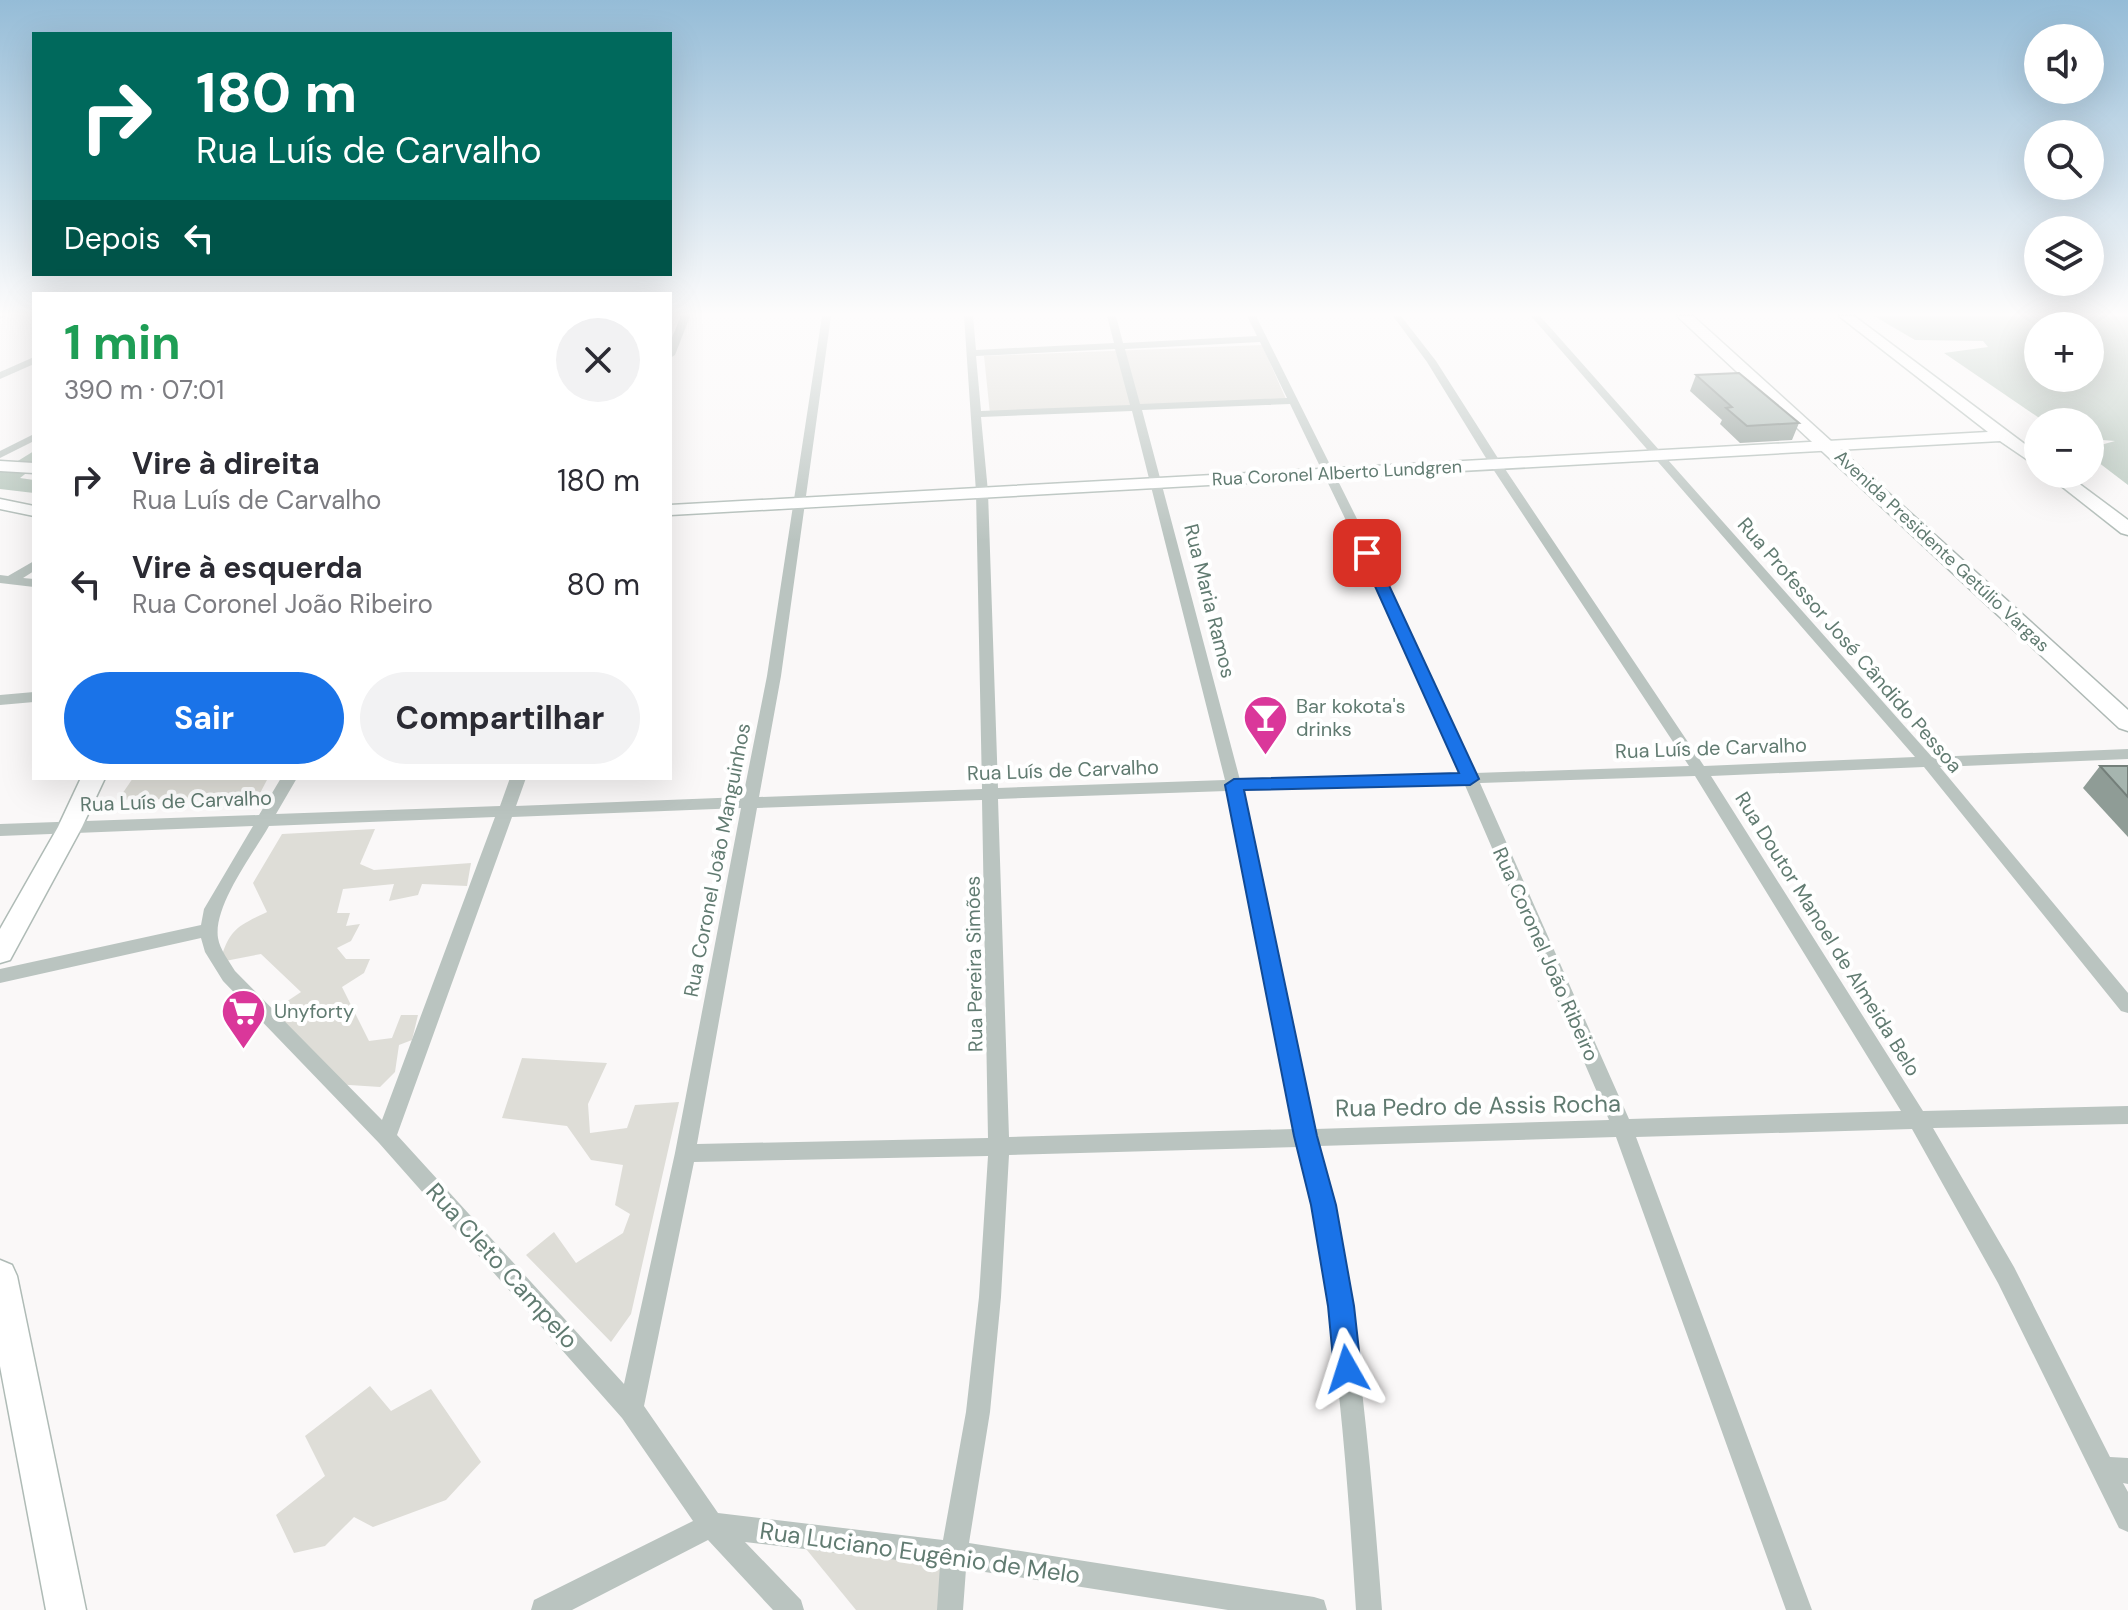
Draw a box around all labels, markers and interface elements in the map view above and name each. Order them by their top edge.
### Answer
map controls [2024,24,2104,488]
button: sound [2024,24,2104,104]
text: 180 m [196,56,357,129]
icon: right [64,64,168,168]
button: search [2024,120,2104,200]
text: Rua Luís de Carvalho [196,127,542,174]
icon: left [177,216,221,260]
button: layers [2024,216,2104,296]
text: Depois [64,219,161,258]
text: 1 min [64,311,181,374]
button: + [2024,312,2104,392]
button: close [556,318,640,402]
text: 390 m · 07:01 [64,373,224,407]
button: − [2024,408,2104,488]
text: Vire à direita [132,444,320,483]
street label: Avenida Presidente Getúlio Vargas [1829,445,2055,657]
street label: Rua Coronel Alberto Lundgren [1211,454,1463,492]
icon: right [64,458,108,502]
text: 180 m [557,461,640,500]
text: Rua Luís de Carvalho [132,483,382,517]
street label: Rua Professor José Cândido Pessoa [1732,512,1968,778]
pin [1333,519,1401,587]
street label: Rua Maria Ramos [1178,521,1242,681]
icon: arrive [1345,531,1389,575]
text: Vire à esquerda [132,548,363,587]
icon: left [64,562,108,606]
text: 80 m [567,565,640,604]
text: Rua Coronel João Ribeiro [132,587,433,621]
button: Sair [64,672,344,764]
button: Compartilhar [360,672,640,764]
bar icon: Bar kokota's drinks [1241,693,1289,756]
place label: Bar kokota's drinks [1296,693,1406,742]
street label: Rua Coronel João Manguinhos [678,721,756,999]
street label: Rua Luís de Carvalho [1615,732,1807,764]
street label: Rua Luís de Carvalho [967,754,1159,786]
street label: Rua Luís de Carvalho [80,785,272,817]
street label: Rua Doutor Manoel de Almeida Belo [1729,787,1927,1081]
street label: Rua Coronel João Ribeiro [1487,843,1605,1065]
street label: Rua Pereira Simões [959,876,989,1052]
supermarket icon: Unyforty [219,987,267,1050]
place label: Unyforty [274,998,354,1024]
street label: Rua Pedro de Assis Rocha [1335,1088,1621,1123]
street label: Rua Cleto Campelo [420,1176,585,1355]
position arrow [1305,1327,1389,1411]
street label: Rua Luciano Eugênio de Melo [758,1515,1082,1590]

